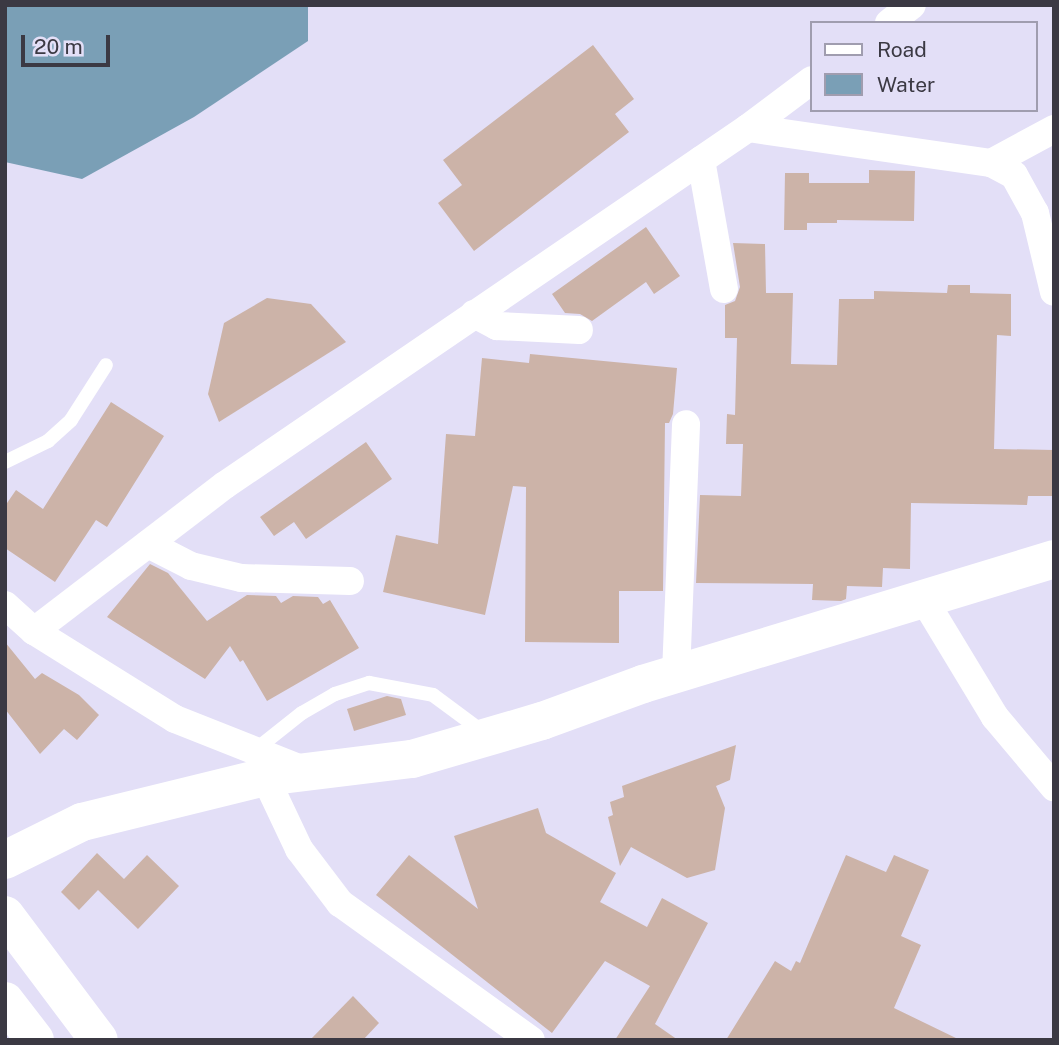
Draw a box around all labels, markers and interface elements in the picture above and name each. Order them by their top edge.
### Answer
scale bar [24,21,114,65]
legend [810,21,1038,112]
text: 20 m [34,34,83,59]
text: Road [877,37,927,62]
text: Water [877,72,935,97]

